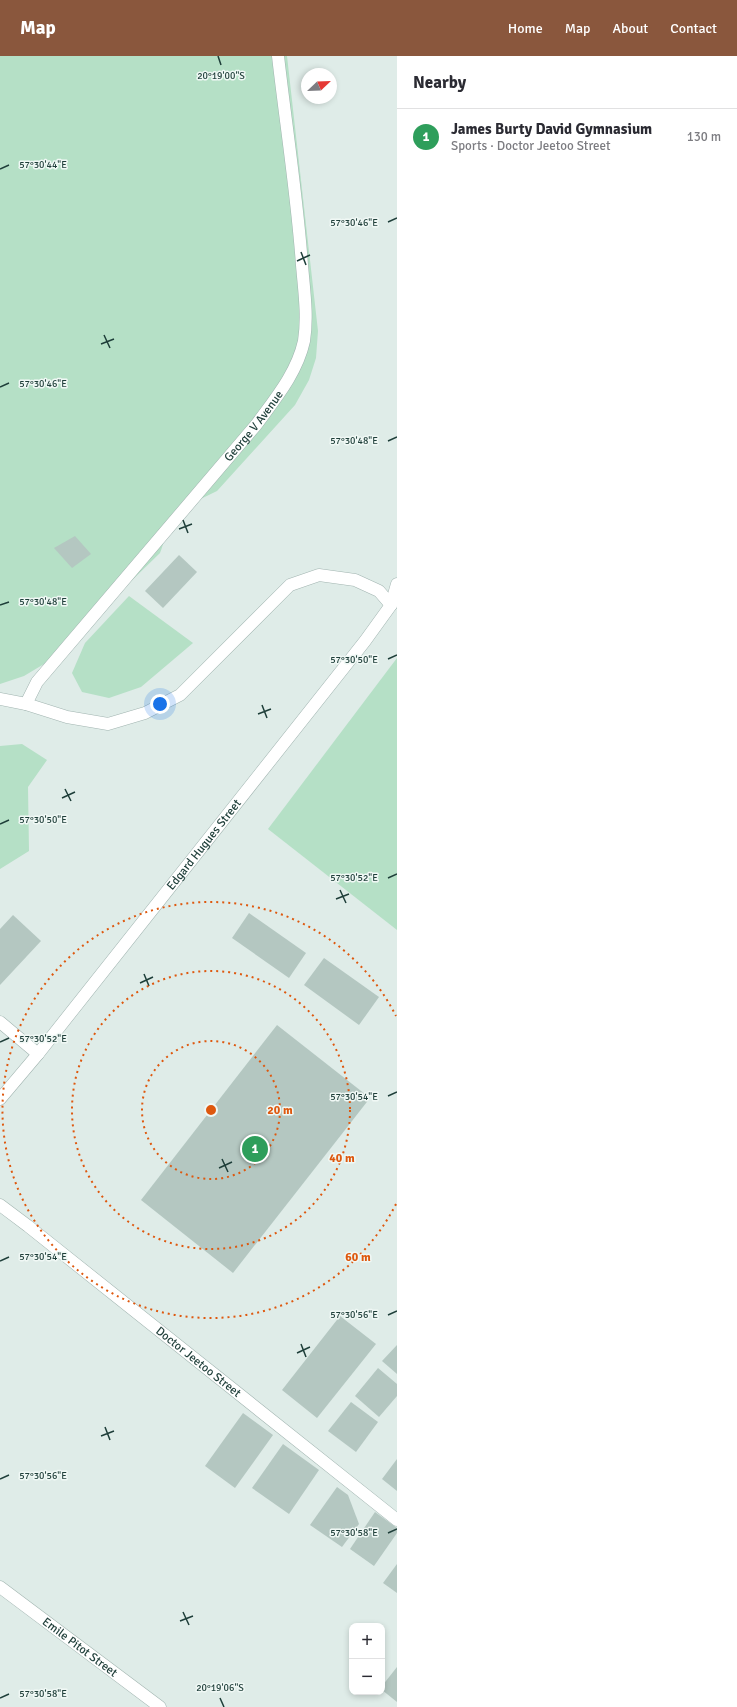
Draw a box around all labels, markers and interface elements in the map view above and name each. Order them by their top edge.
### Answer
text: Map [20,16,56,40]
text: Home [508,20,543,37]
text: Map [565,20,590,37]
text: About [612,20,648,37]
text: Contact [670,20,717,37]
north arrow [301,68,337,104]
text: 20°19'00"S [197,70,245,82]
text: Nearby [413,72,466,93]
text: James Burty David Gymnasium [451,120,652,138]
text: 1 [422,129,430,145]
text: 130 m [687,129,721,145]
text: Sports · Doctor Jeetoo Street [451,138,611,154]
text: 57°30'44"E [19,159,67,171]
text: 57°30'46"E [330,217,378,229]
text: 57°30'46"E [19,378,67,390]
street label: George V Avenue [221,388,286,464]
text: 57°30'48"E [330,435,378,447]
text: 57°30'48"E [19,596,67,608]
text: 57°30'50"E [330,654,378,666]
your location [150,694,170,714]
street label: Edgard Hugues Street [163,796,244,893]
text: 57°30'50"E [19,814,67,826]
text: 57°30'52"E [330,872,378,884]
text: 57°30'52"E [19,1033,67,1045]
text: 57°30'54"E [330,1091,378,1103]
centre of rings [204,1103,218,1117]
text: 20 m [267,1103,293,1118]
pin: 1 [242,1134,268,1164]
text: 40 m [329,1151,355,1166]
text: 60 m [345,1250,371,1265]
text: 57°30'54"E [19,1251,67,1263]
text: 57°30'56"E [330,1309,378,1321]
street label: Doctor Jeetoo Street [153,1323,244,1400]
text: 57°30'56"E [19,1470,67,1482]
text: 57°30'58"E [330,1527,378,1539]
street label: Emile Pitot Street [39,1614,121,1680]
map controls [349,1623,385,1695]
button: + [349,1623,385,1659]
button: − [349,1659,385,1695]
text: 20°19'06"S [196,1682,244,1694]
text: 57°30'58"E [19,1688,67,1700]

